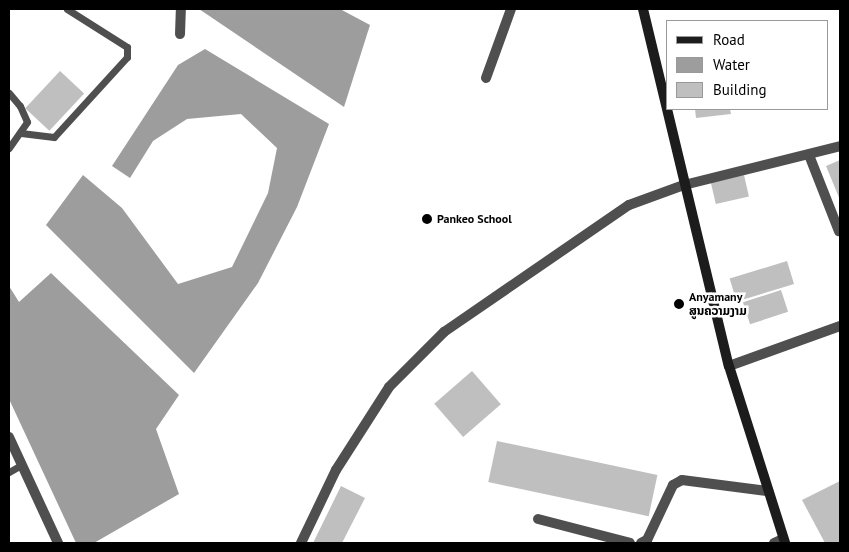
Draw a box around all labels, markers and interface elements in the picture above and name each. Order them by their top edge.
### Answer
legend [666,20,829,110]
text: Road [713,30,745,49]
text: Water [713,55,750,74]
text: Building [713,80,767,99]
place label: Pankeo School [437,212,512,226]
marker: Pankeo School [421,213,433,225]
place label: Anyamany ສູນຄວາມງາມ [689,290,747,318]
marker: Anyamany ສູນຄວາມງາມ [673,298,685,310]

